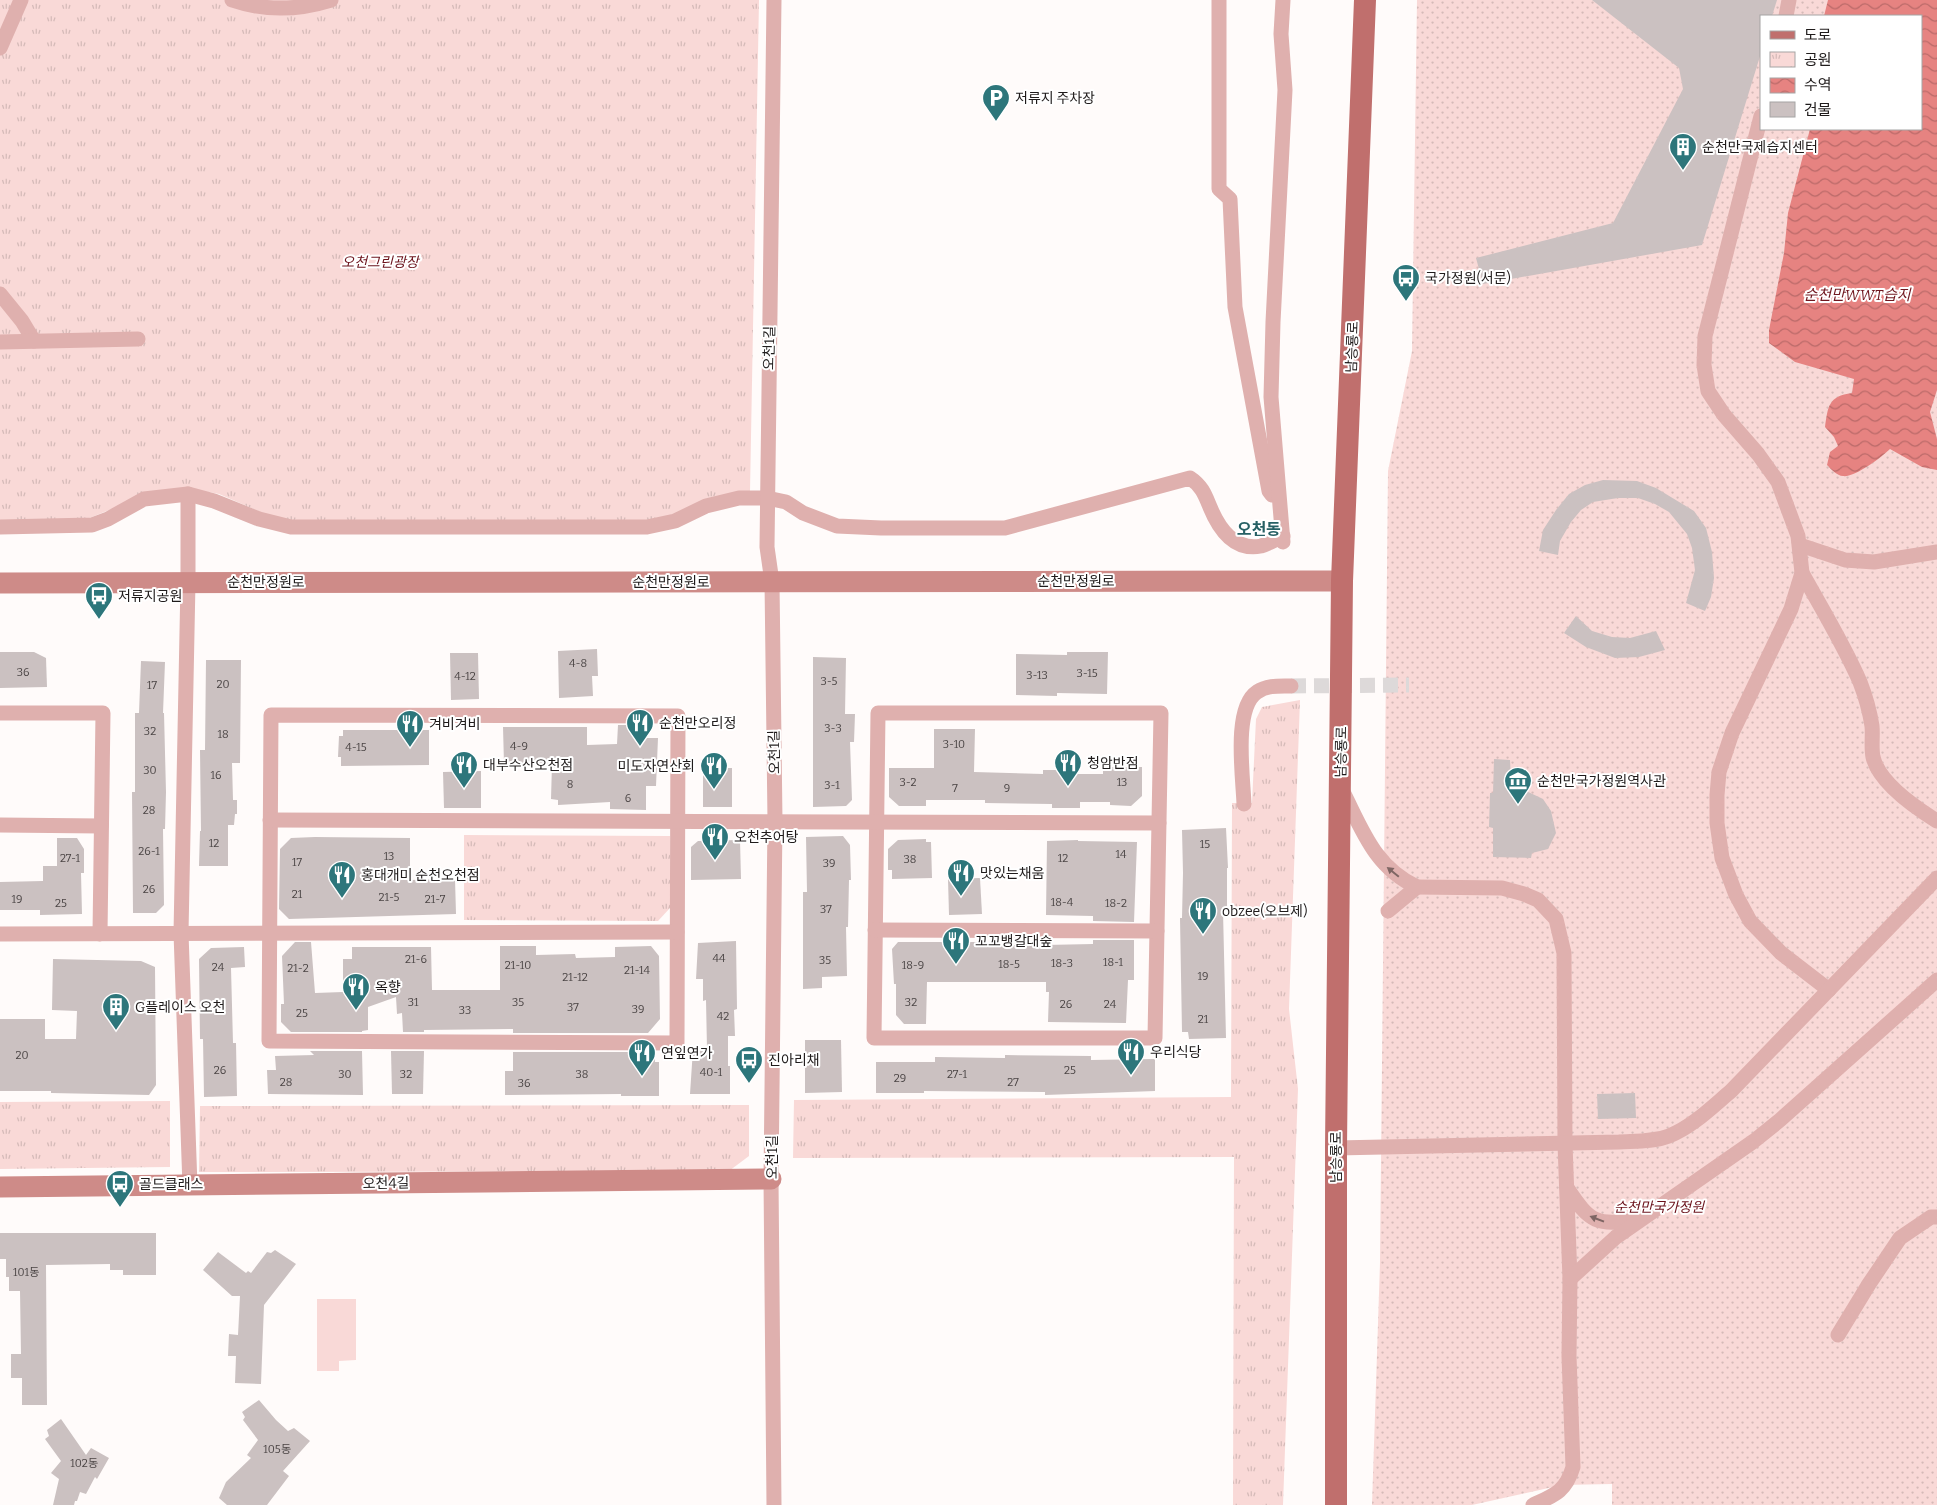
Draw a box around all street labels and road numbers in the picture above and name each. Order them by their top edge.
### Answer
street label: 남승룡로 [1343,321,1362,373]
street label: 오천1길 [761,326,778,370]
street label: 순천만정원로 [1037,573,1115,590]
street label: 순천만정원로 [227,574,305,591]
street label: 순천만정원로 [632,574,710,591]
street label: 남승룡로 [1333,726,1350,778]
street label: 오천1길 [766,730,783,774]
street label: 남승룡로 [1328,1131,1345,1183]
street label: 오천1길 [764,1135,781,1179]
street label: 오천4길 [362,1175,410,1192]

